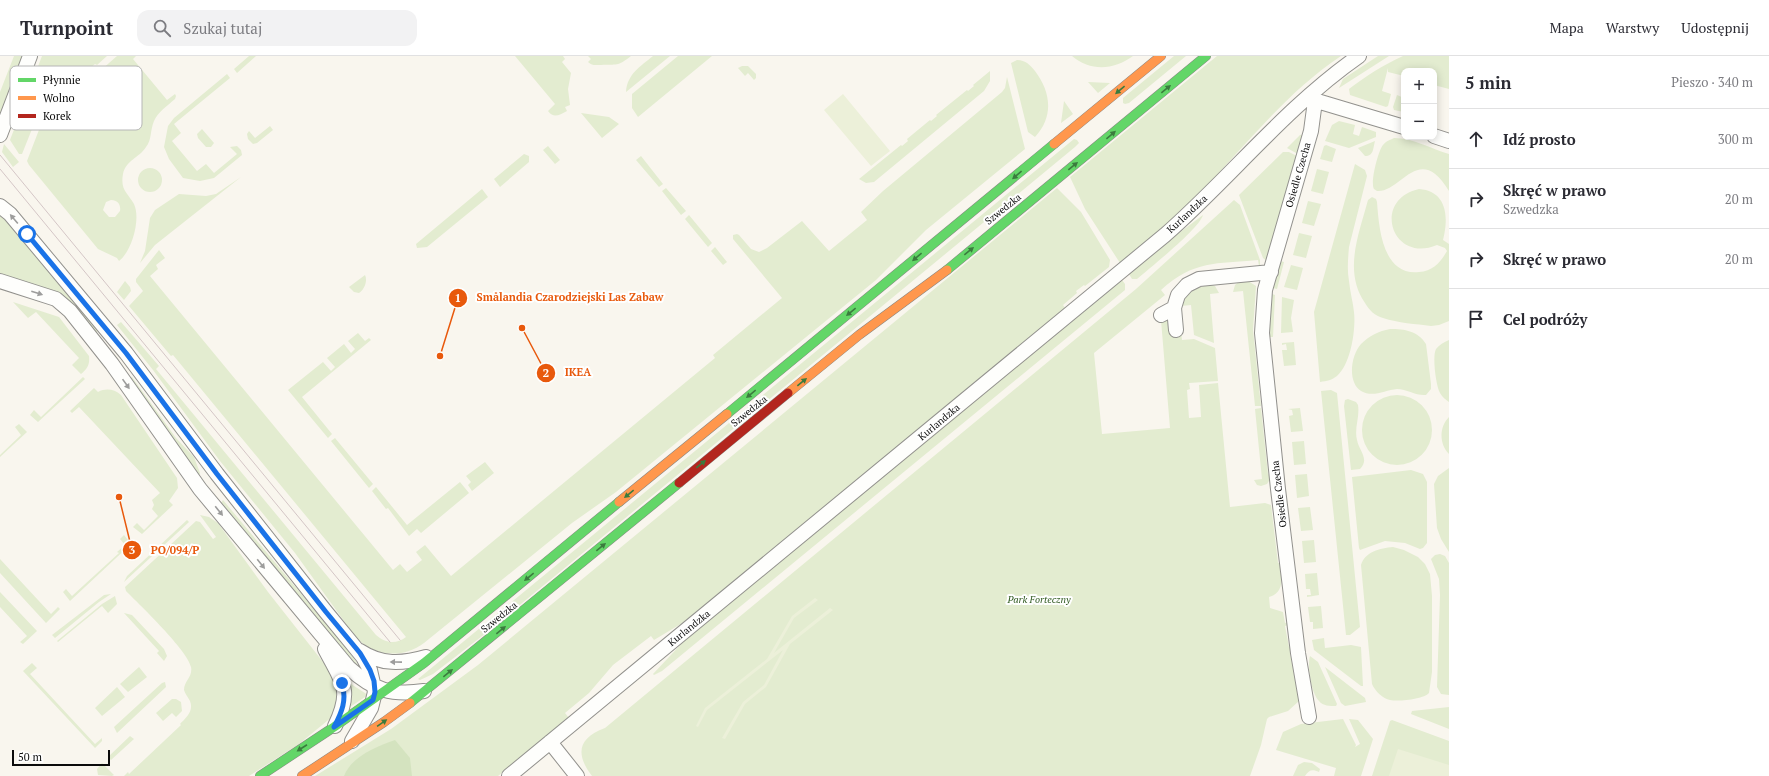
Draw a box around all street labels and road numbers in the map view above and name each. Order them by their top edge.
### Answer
street label: Osiedle Czecha [1282,141,1314,209]
street label: Szwedzka [982,190,1024,228]
street label: Kurlandzka [1164,192,1210,236]
street label: Szwedzka [728,392,770,430]
street label: Kurlandzka [915,401,963,443]
street label: Osiedle Czecha [1268,460,1290,528]
street label: Szwedzka [478,598,520,636]
street label: Kurlandzka [665,607,713,649]

